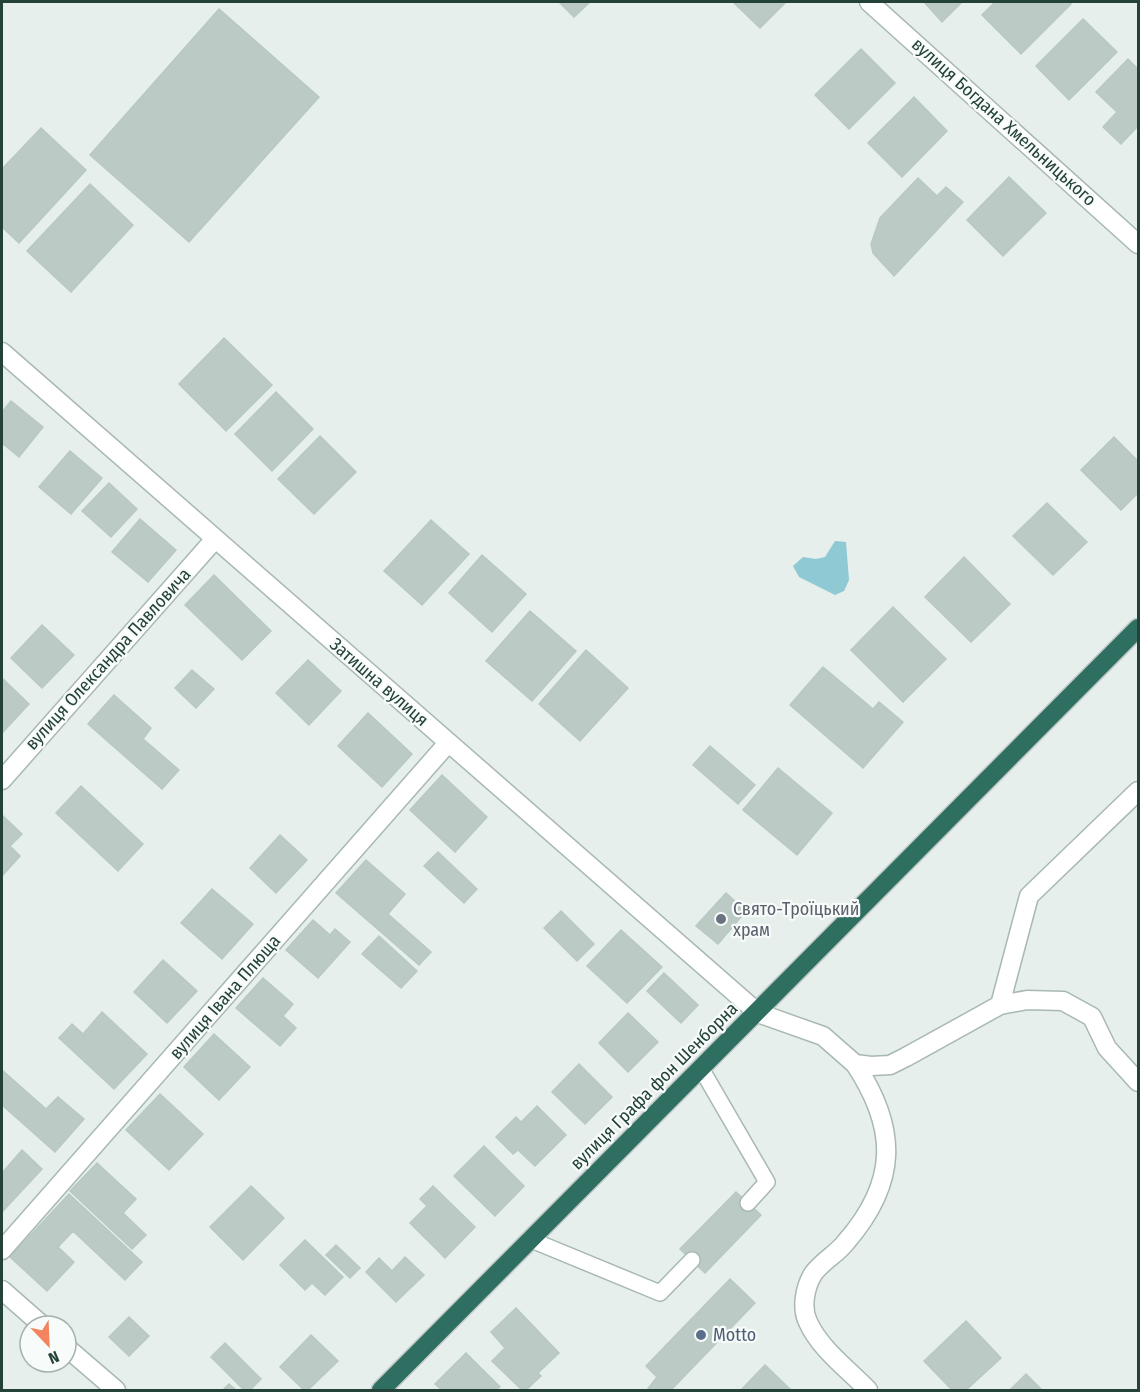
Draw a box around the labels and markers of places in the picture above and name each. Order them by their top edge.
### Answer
place label: Свято-Троїцький храм [733,898,859,941]
marker: Свято-Троїцький храм [714,912,728,926]
place label: Motto [713,1324,756,1346]
marker: Motto [694,1328,708,1342]

